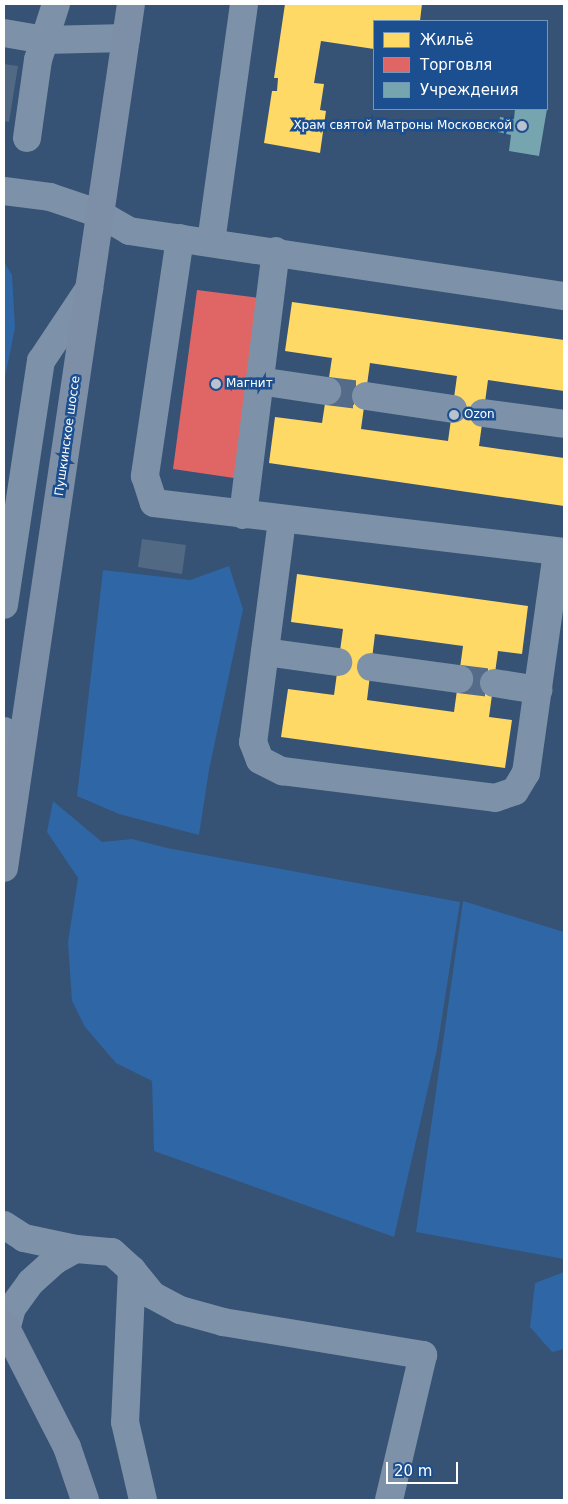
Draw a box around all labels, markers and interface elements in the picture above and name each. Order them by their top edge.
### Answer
legend [373,20,548,110]
text: Жильё [420,31,474,49]
text: Торговля [420,56,492,74]
text: Учреждения [420,81,518,99]
place label: Храм святой Матроны Моcковской [293,119,512,133]
marker: Храм святой Матроны Моcковской [516,120,528,132]
street label: Пушкинское шоссе [52,375,84,497]
place label: Магнит [226,377,273,391]
marker: Магнит [210,378,222,390]
place label: Ozon [464,408,495,422]
marker: Ozon [448,409,460,421]
scale bar [388,1452,460,1484]
text: 20 m [394,1462,432,1480]

